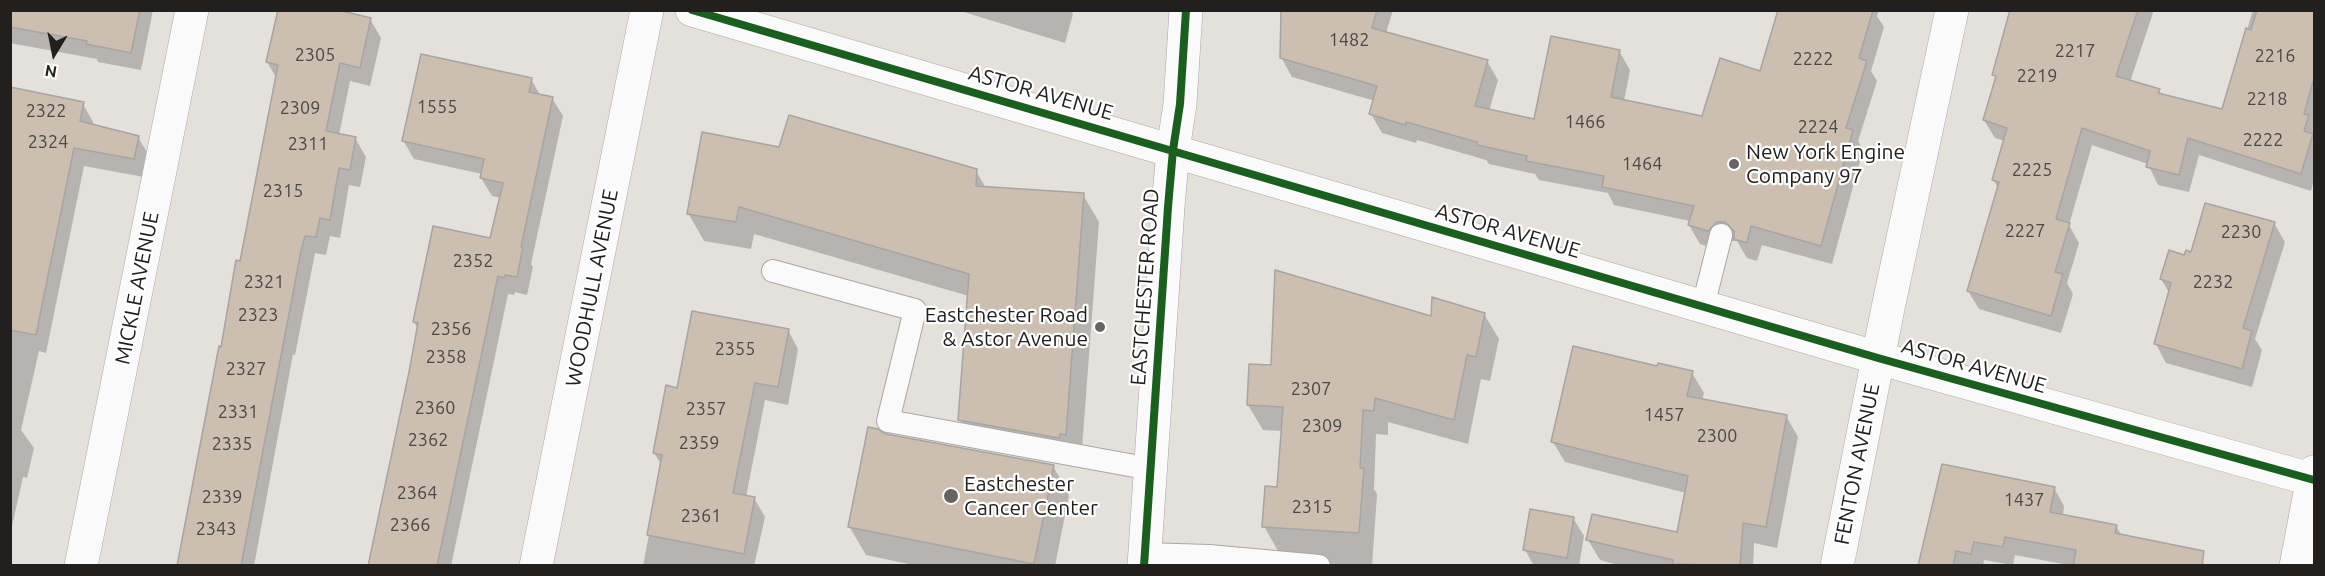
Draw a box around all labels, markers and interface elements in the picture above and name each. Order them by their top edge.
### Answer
north arrow [24,24,84,84]
house number: 1482 [1329,29,1369,51]
house number: 2217 [2055,40,2095,62]
house number: 2305 [295,44,335,66]
house number: 2216 [2255,45,2295,67]
house number: 2222 [1793,48,1833,70]
street label: ASTOR AVENUE [966,60,1116,126]
text: N [43,62,58,82]
house number: 2219 [2017,65,2057,87]
house number: 2218 [2247,88,2287,110]
house number: 1555 [417,96,457,118]
house number: 2309 [280,97,320,119]
house number: 2322 [26,100,66,122]
house number: 1466 [1565,111,1605,133]
house number: 2224 [1798,116,1838,138]
house number: 2222 [2243,129,2283,151]
house number: 2324 [28,131,68,153]
house number: 2311 [288,133,328,155]
place label: New York Engine Company 97 [1746,139,1905,189]
house number: 1464 [1622,153,1662,175]
marker: New York Engine Company 97 [1727,157,1741,171]
house number: 2225 [2012,159,2052,181]
house number: 2315 [263,180,303,202]
street label: WOODHULL AVENUE [560,187,624,389]
street label: EASTCHESTER ROAD [1126,188,1164,386]
street label: ASTOR AVENUE [1433,198,1583,264]
street label: MICKLE AVENUE [110,209,164,367]
house number: 2227 [2005,220,2045,242]
house number: 2230 [2221,221,2261,243]
house number: 2352 [453,250,493,272]
house number: 2321 [244,271,284,293]
house number: 2232 [2193,271,2233,293]
place label: Eastchester Road & Astor Avenue [925,302,1088,352]
house number: 2323 [238,304,278,326]
house number: 2356 [431,318,471,340]
marker: Eastchester Road & Astor Avenue [1093,320,1107,334]
street label: ASTOR AVENUE [1899,333,2049,399]
house number: 2355 [715,338,755,360]
house number: 2358 [426,346,466,368]
house number: 2327 [226,358,266,380]
house number: 2307 [1291,378,1331,400]
street label: FENTON AVENUE [1829,381,1885,547]
house number: 2360 [415,397,455,419]
house number: 2357 [686,398,726,420]
house number: 2331 [218,401,258,423]
house number: 1457 [1644,404,1684,426]
house number: 2309 [1302,415,1342,437]
house number: 2300 [1697,425,1737,447]
house number: 2362 [408,429,448,451]
house number: 2359 [679,432,719,454]
house number: 2335 [212,433,252,455]
place label: Eastchester Cancer Center [964,471,1098,521]
house number: 2364 [397,482,437,504]
house number: 2339 [202,486,242,508]
marker: Eastchester Cancer Center [942,487,960,505]
house number: 1437 [2004,489,2044,511]
house number: 2315 [1292,496,1332,518]
house number: 2361 [681,505,721,527]
house number: 2366 [390,514,430,536]
house number: 2343 [196,518,236,540]

